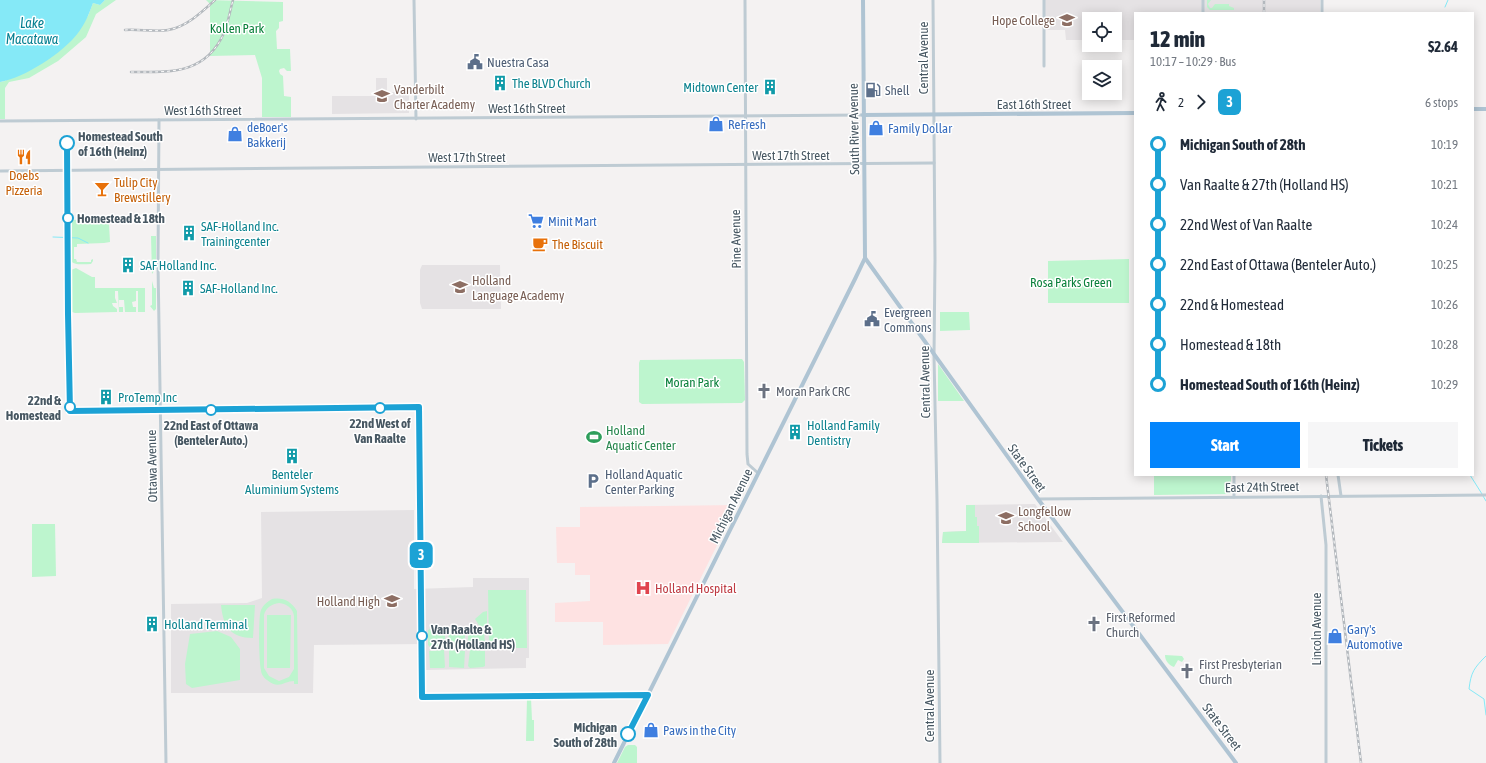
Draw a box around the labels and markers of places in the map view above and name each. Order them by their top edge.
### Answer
school or university icon: Hope College [1058,11,1076,29]
place label: Hope College [992,13,1055,28]
public building icon: Nuestra Casa [466,53,484,71]
place label: Nuestra Casa [487,55,549,70]
building icon: The BLVD Church [491,74,509,92]
place label: The BLVD Church [512,76,591,91]
building icon: Midtown Center [761,78,779,96]
place label: Midtown Center [683,80,758,95]
fuel station icon: Shell [864,81,882,99]
place label: Vanderbilt Charter Academy [394,82,476,112]
place label: Shell [885,83,910,98]
school or university icon: Vanderbilt Charter Academy [373,87,391,105]
shop icon: ReFresh [707,115,725,133]
place label: ReFresh [728,117,766,132]
shop icon: Family Dollar [867,119,885,137]
place label: deBoer's Bakkerij [247,120,288,150]
place label: Family Dollar [888,121,952,136]
shop icon: deBoer's Bakkerij [226,125,244,143]
place label: Homestead South of 16th (Heinz) [78,129,163,159]
marker: Homestead South of 16th (Heinz) [59,135,75,151]
restaurant icon: Doebs Pizzeria [15,148,33,166]
place label: Doebs Pizzeria [5,168,43,198]
place label: Tulip City Brewstillery [114,175,171,205]
bar icon: Tulip City Brewstillery [93,180,111,198]
place label: Homestead & 18th [77,211,165,226]
marker: Homestead & 18th [62,212,74,224]
supermarket icon: Minit Mart [527,212,545,230]
place label: Minit Mart [548,214,597,229]
place label: SAF-Holland Inc. Trainingcenter [201,219,279,249]
building icon: SAF-Holland Inc. Trainingcenter [180,224,198,242]
cafe icon: The Biscuit [531,235,549,253]
place label: The Biscuit [552,237,603,252]
building icon: SAF Holland Inc. [119,256,137,274]
place label: SAF Holland Inc. [140,258,216,273]
place label: Holland Language Academy [472,273,565,303]
school or university icon: Holland Language Academy [451,278,469,296]
building icon: SAF-Holland Inc. [179,279,197,297]
place label: SAF-Holland Inc. [200,281,278,296]
place label: Evergreen Commons [884,305,932,335]
public building icon: Evergreen Commons [863,310,881,328]
church icon: Moran Park CRC [755,382,773,400]
place label: Moran Park CRC [776,384,850,399]
building icon: ProTemp Inc [97,388,115,406]
place label: ProTemp Inc [118,390,177,405]
place label: 22nd & Homestead [6,393,61,423]
marker: 22nd & Homestead [64,401,76,413]
marker: 22nd West of Van Raalte [374,402,386,414]
marker: 22nd East of Ottawa (Benteler Auto.) [205,404,217,416]
place label: 22nd West of Van Raalte [349,416,411,446]
place label: 22nd East of Ottawa (Benteler Auto.) [164,418,258,448]
place label: Holland Family Dentistry [807,418,881,448]
place label: Holland Aquatic Center [606,423,676,453]
building icon: Holland Family Dentistry [786,423,804,441]
sports icon: Holland Aquatic Center [585,428,603,446]
building icon: Benteler Aluminium Systems [283,447,301,465]
place label: Benteler Aluminium Systems [245,467,339,497]
place label: Holland Aquatic Center Parking [605,467,682,497]
parking icon: Holland Aquatic Center Parking [584,472,602,490]
place label: Longfellow School [1018,504,1071,534]
school or university icon: Longfellow School [997,509,1015,527]
hospital icon: Holland Hospital [634,579,652,597]
place label: Holland Hospital [655,581,737,596]
school or university icon: Holland High [383,592,401,610]
place label: Holland High [317,594,380,609]
place label: First Reformed Church [1106,610,1175,640]
building icon: Holland Terminal [143,615,161,633]
church icon: First Reformed Church [1085,615,1103,633]
place label: Holland Terminal [164,617,248,632]
place label: Van Raalte & 27th (Holland HS) [430,622,515,652]
place label: Gary's Automotive [1347,622,1403,652]
shop icon: Gary's Automotive [1326,627,1344,645]
marker: Van Raalte & 27th (Holland HS) [416,630,428,642]
place label: First Presbyterian Church [1199,657,1282,687]
church icon: First Presbyterian Church [1178,662,1196,680]
place label: Michigan South of 28th [554,720,617,750]
shop icon: Paws in the City [642,721,660,739]
place label: Paws in the City [663,723,737,738]
marker: Michigan South of 28th [620,726,636,742]

